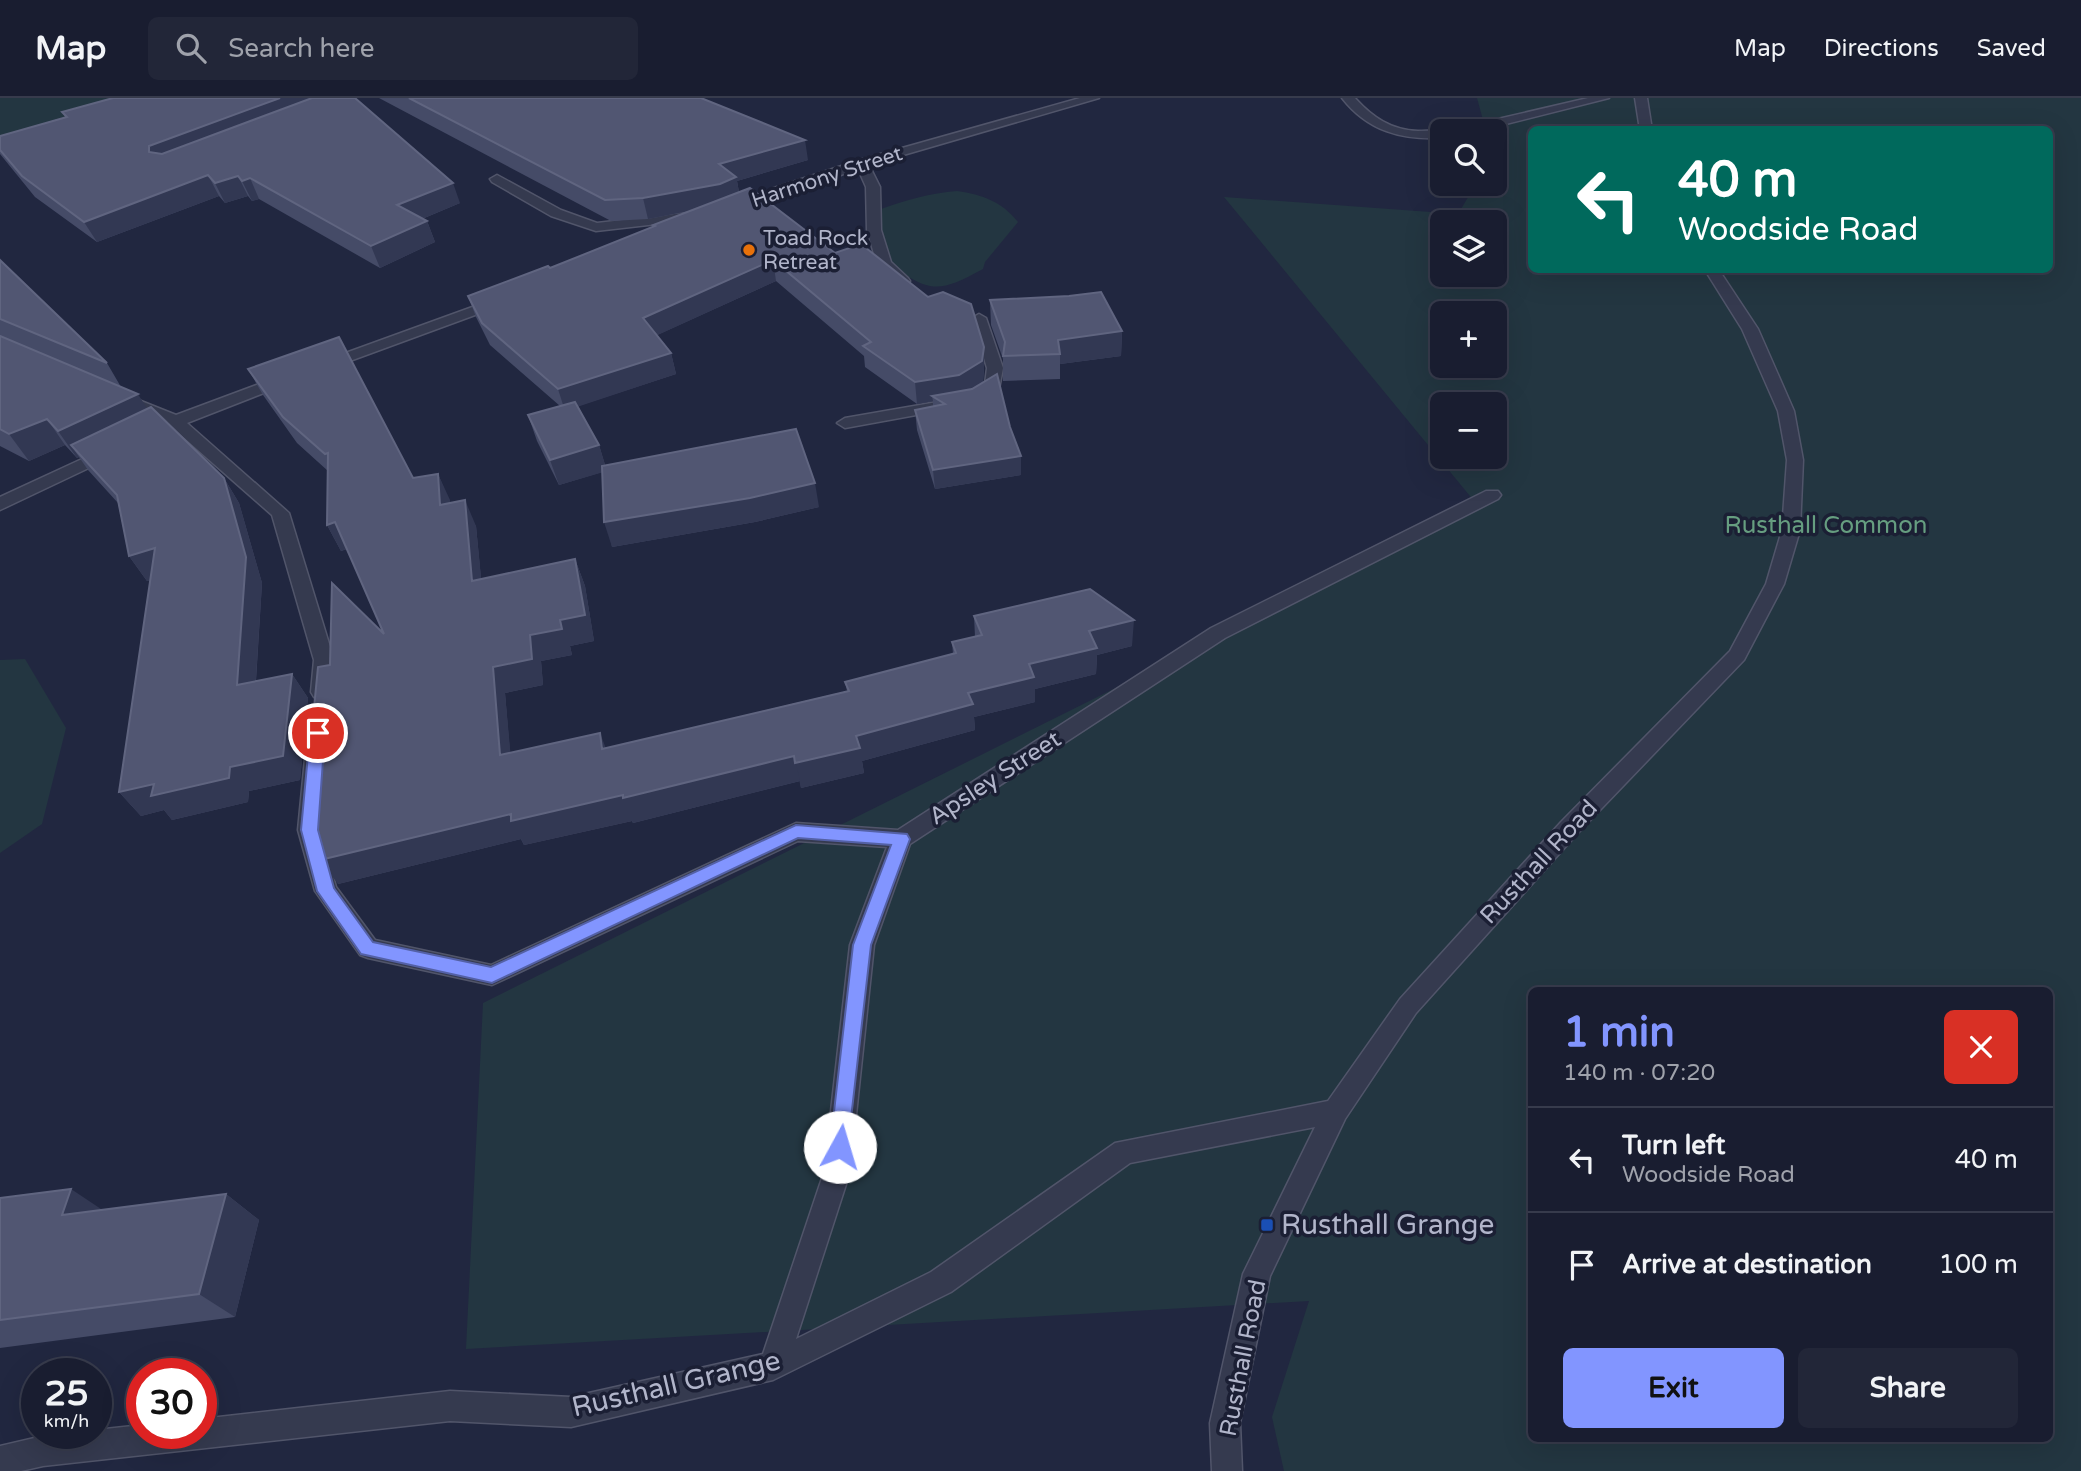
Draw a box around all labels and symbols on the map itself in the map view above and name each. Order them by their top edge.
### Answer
street label: Harmony Street [748,141,906,213]
place label: Toad Rock Retreat [763,226,868,275]
marker: Toad Rock Retreat [741,242,757,258]
park label: Rusthall Common [1725,511,1927,540]
pin [288,703,348,763]
street label: Apsley Street [924,725,1066,831]
street label: Rusthall Road [1474,794,1604,930]
position arrow [803,1110,877,1184]
place label: Rusthall Grange [1281,1208,1494,1242]
marker: Rusthall Grange [1259,1217,1275,1233]
street label: Rusthall Road [1214,1277,1272,1439]
street label: Rusthall Grange [568,1343,784,1425]
speed limit sign: 30 [126,1358,217,1449]

